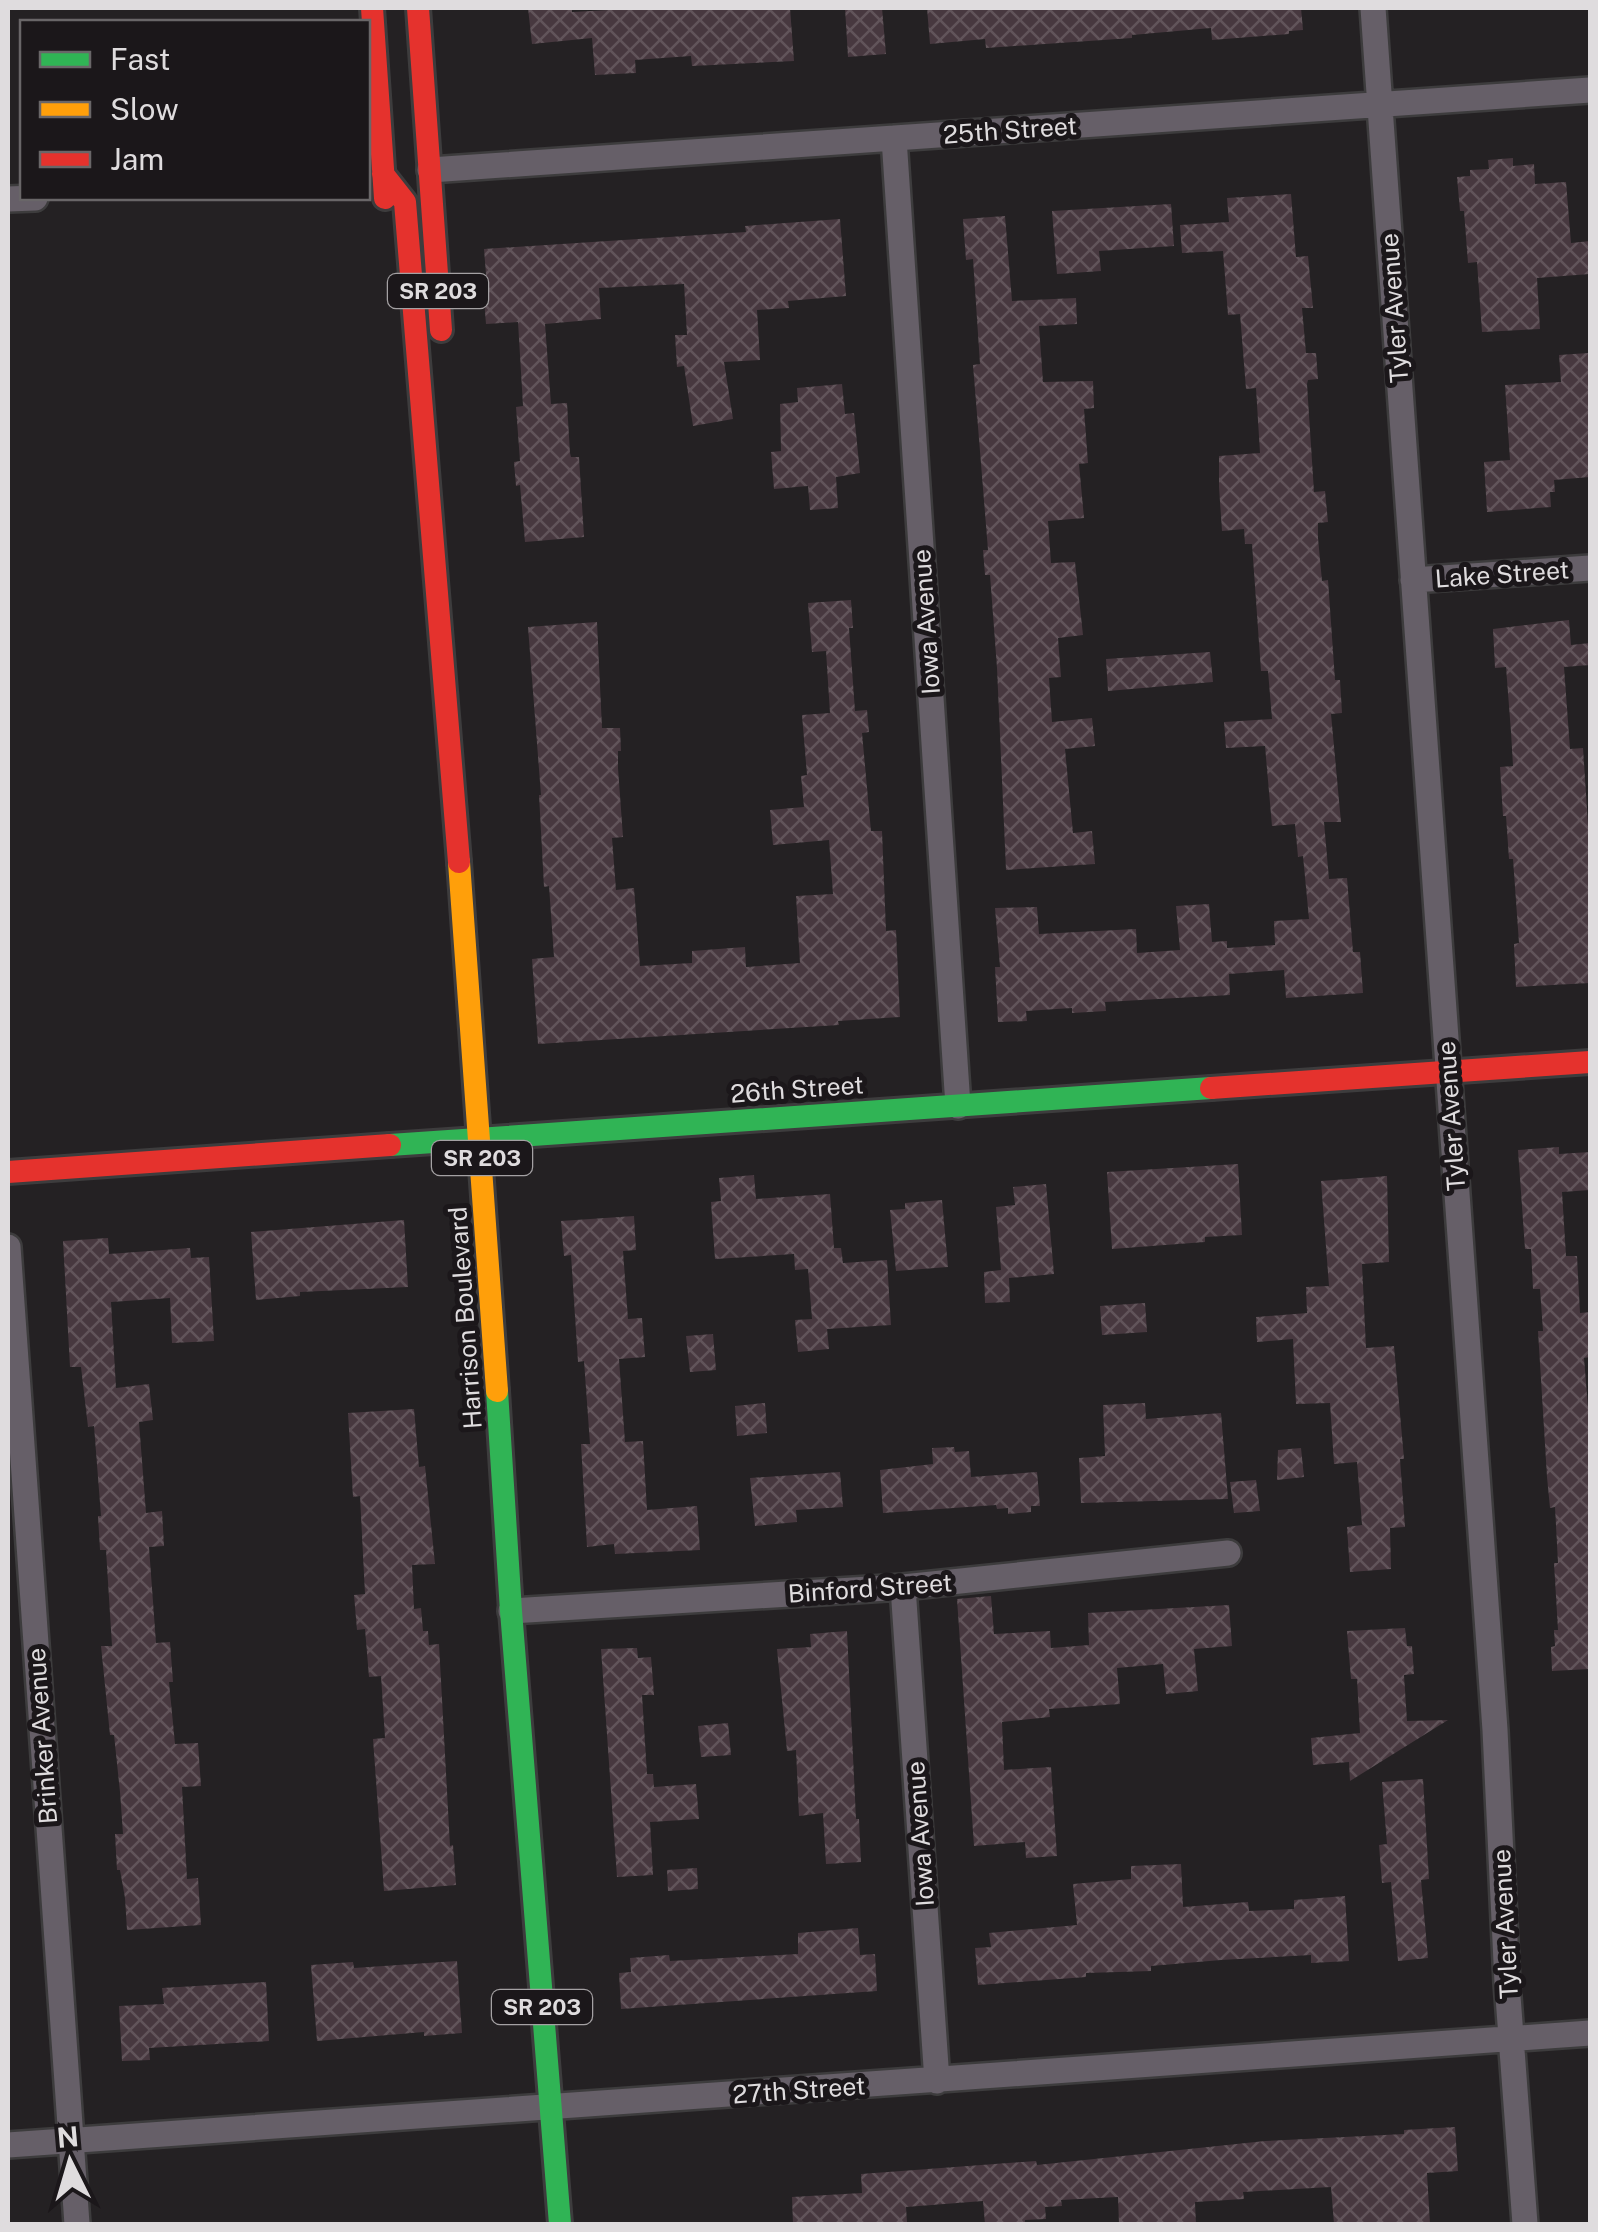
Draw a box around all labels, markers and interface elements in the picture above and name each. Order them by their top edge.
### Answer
legend [20,20,370,200]
text: Fast [110,41,170,77]
text: Slow [110,91,179,127]
street label: 25th Street [942,110,1078,150]
text: Jam [110,141,164,177]
street label: Tyler Avenue [1374,232,1414,384]
road number: SR 203 [388,274,488,308]
street label: Iowa Avenue [906,548,946,696]
street label: Lake Street [1434,554,1570,594]
street label: Tyler Avenue [1431,1040,1471,1192]
street label: 26th Street [729,1069,865,1109]
road number: SR 203 [432,1141,532,1175]
street label: Harrison Boulevard [442,1206,488,1430]
street label: Binford Street [787,1567,953,1609]
street label: Brinker Avenue [21,1647,63,1825]
street label: Iowa Avenue [900,1760,940,1908]
street label: Tyler Avenue [1486,1848,1524,2000]
road number: SR 203 [492,1990,592,2024]
street label: 27th Street [732,2070,866,2110]
north arrow [20,2112,120,2212]
text: N [55,2119,80,2154]

